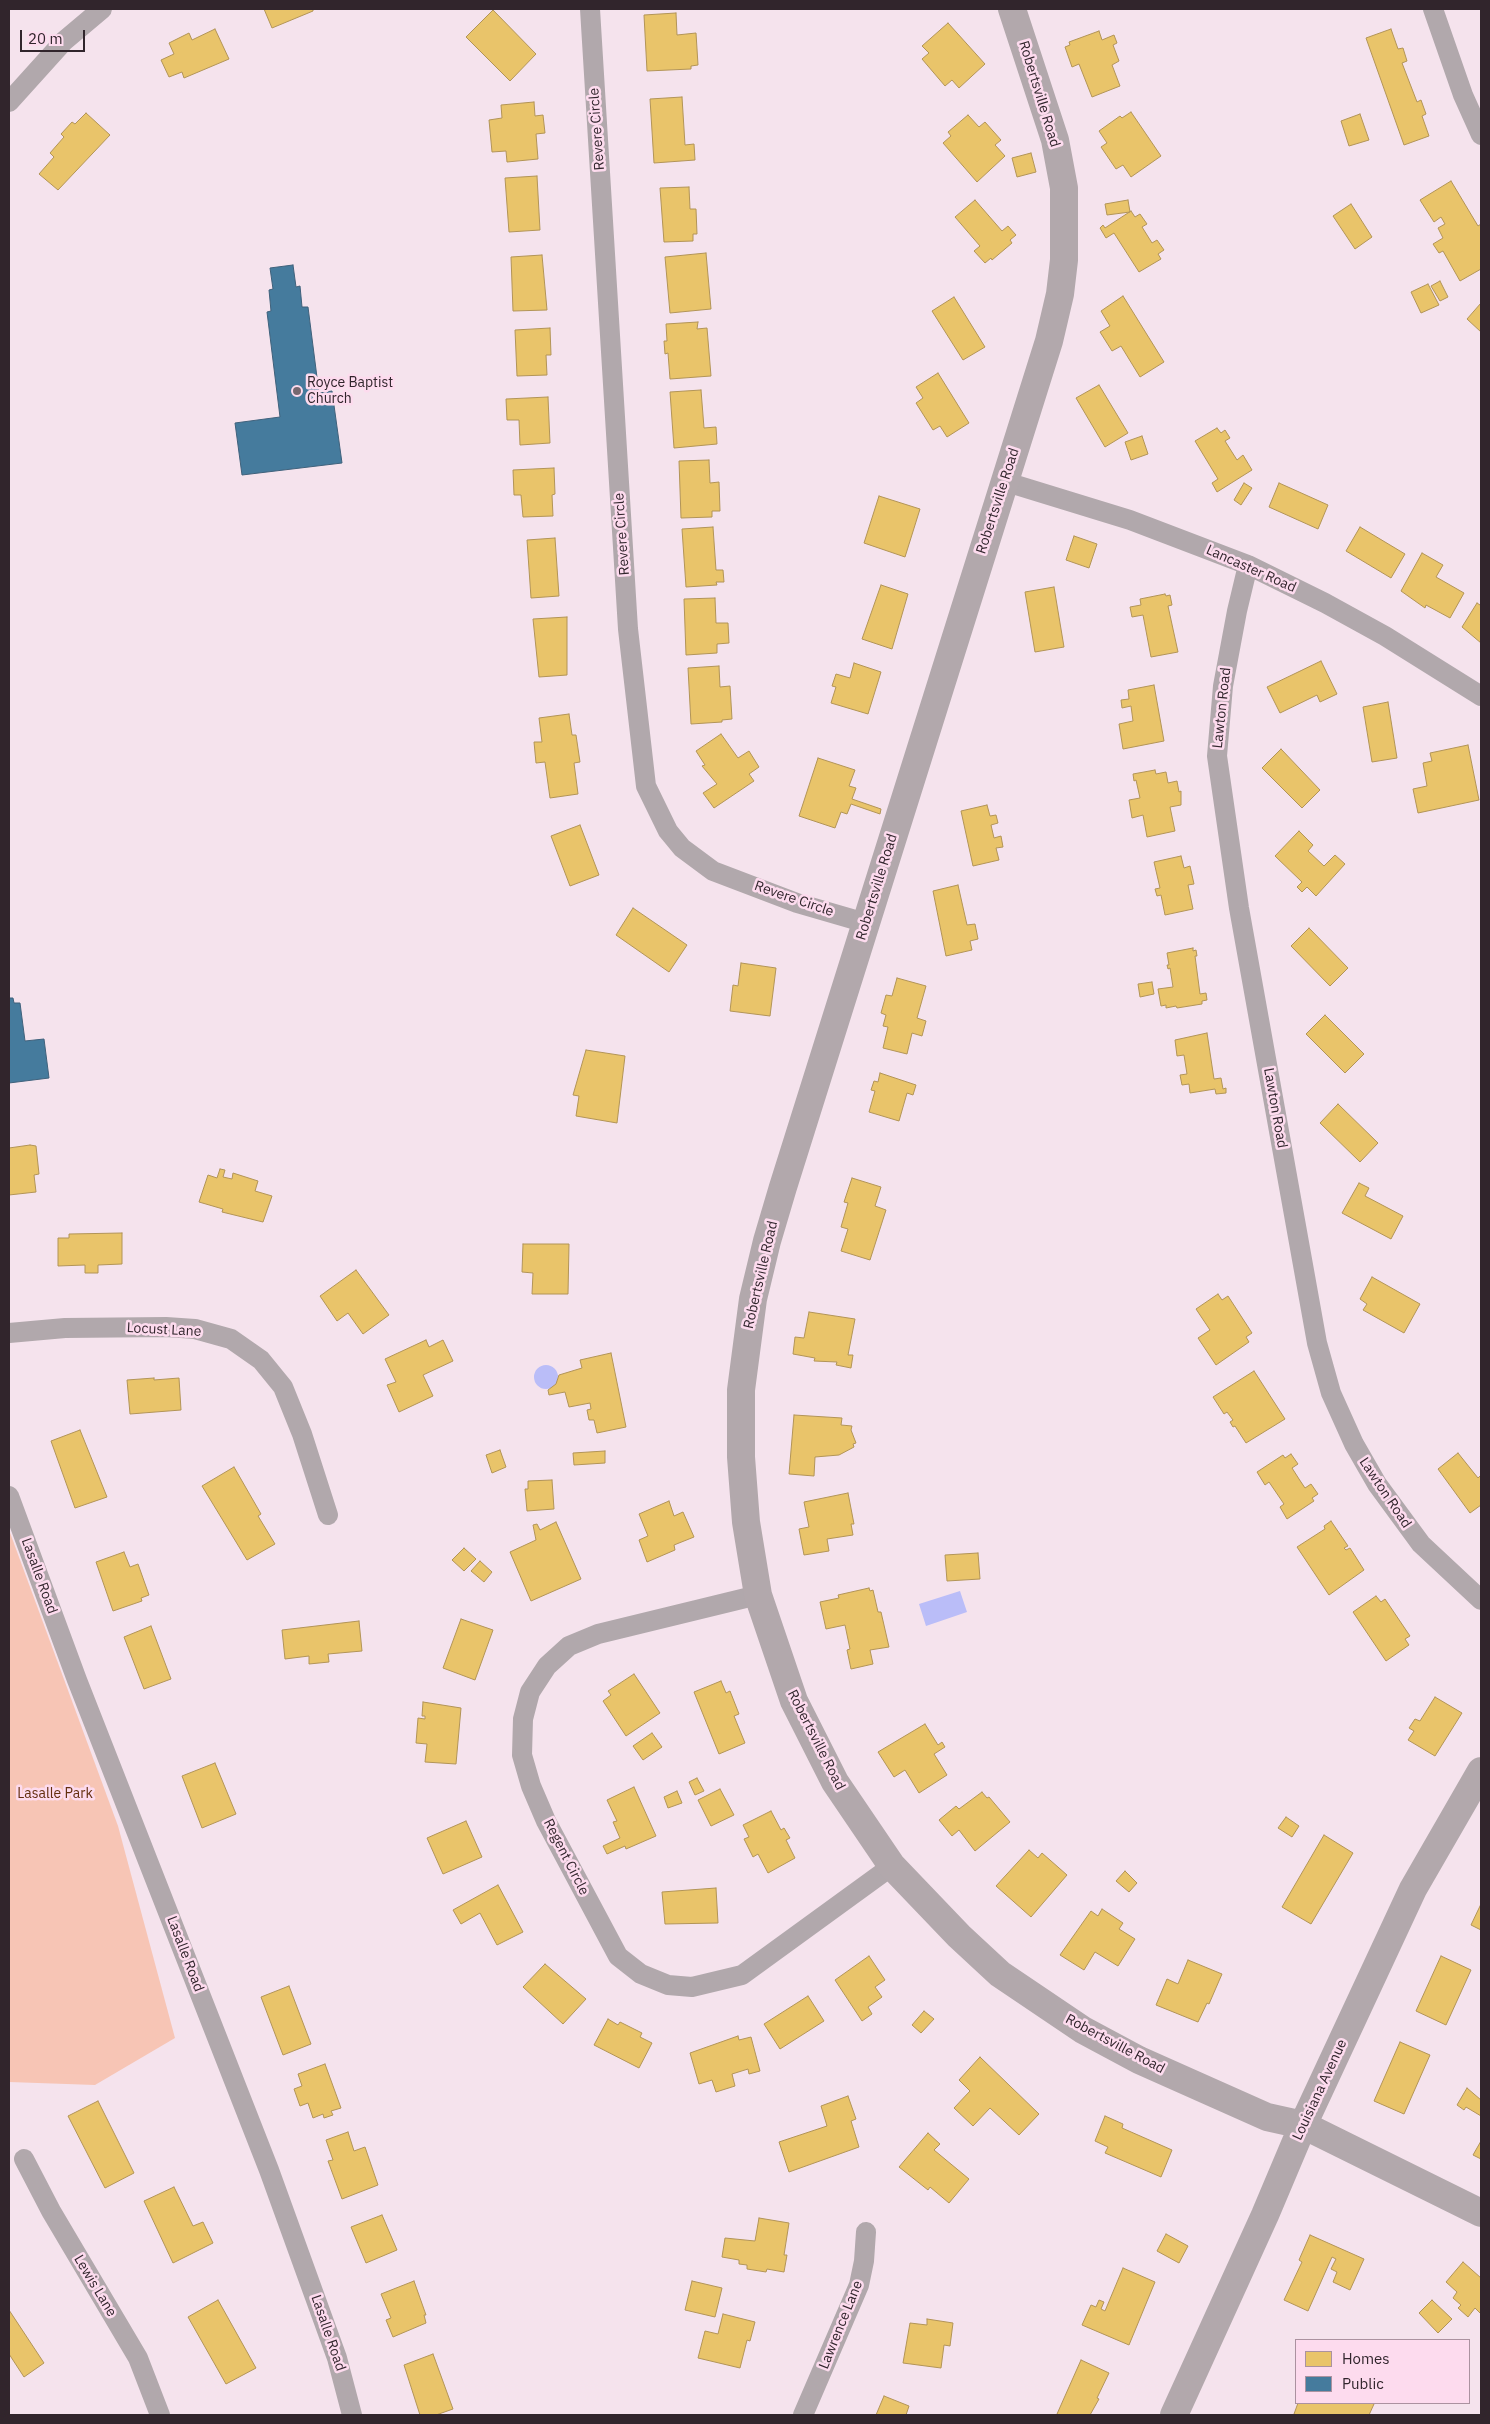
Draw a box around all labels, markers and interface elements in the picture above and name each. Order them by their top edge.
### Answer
scale bar [22,20,88,52]
text: 20 m [28,29,63,48]
street label: Robertsville Road [1015,39,1063,149]
street label: Revere Circle [586,87,608,171]
place label: Royce Baptist Church [307,375,393,408]
marker: Royce Baptist Church [291,385,303,397]
street label: Robertsville Road [973,446,1023,556]
street label: Revere Circle [611,492,633,576]
street label: Lancaster Road [1203,542,1299,596]
street label: Lawton Road [1209,667,1235,749]
street label: Robertsville Road [853,832,901,942]
street label: Revere Circle [752,878,836,920]
street label: Lawton Road [1260,1066,1290,1150]
street label: Robertsville Road [740,1219,782,1331]
street label: Locust Lane [126,1320,202,1340]
street label: Lawton Road [1355,1455,1415,1531]
street label: Lasalle Road [18,1536,60,1616]
street label: Robertsville Road [783,1687,849,1793]
park label: Lasalle Park [17,1786,93,1802]
street label: Regent Circle [540,1816,592,1898]
street label: Lasalle Road [163,1914,207,1994]
street label: Robertsville Road [1062,2011,1168,2077]
street label: Louisiana Avenue [1289,2037,1351,2143]
street label: Lewis Lane [70,2252,120,2320]
street label: Lawrence Lane [816,2278,866,2372]
street label: Lasalle Road [307,2293,349,2373]
legend [1295,2339,1470,2404]
text: Homes [1342,2349,1390,2368]
text: Public [1342,2374,1384,2393]

